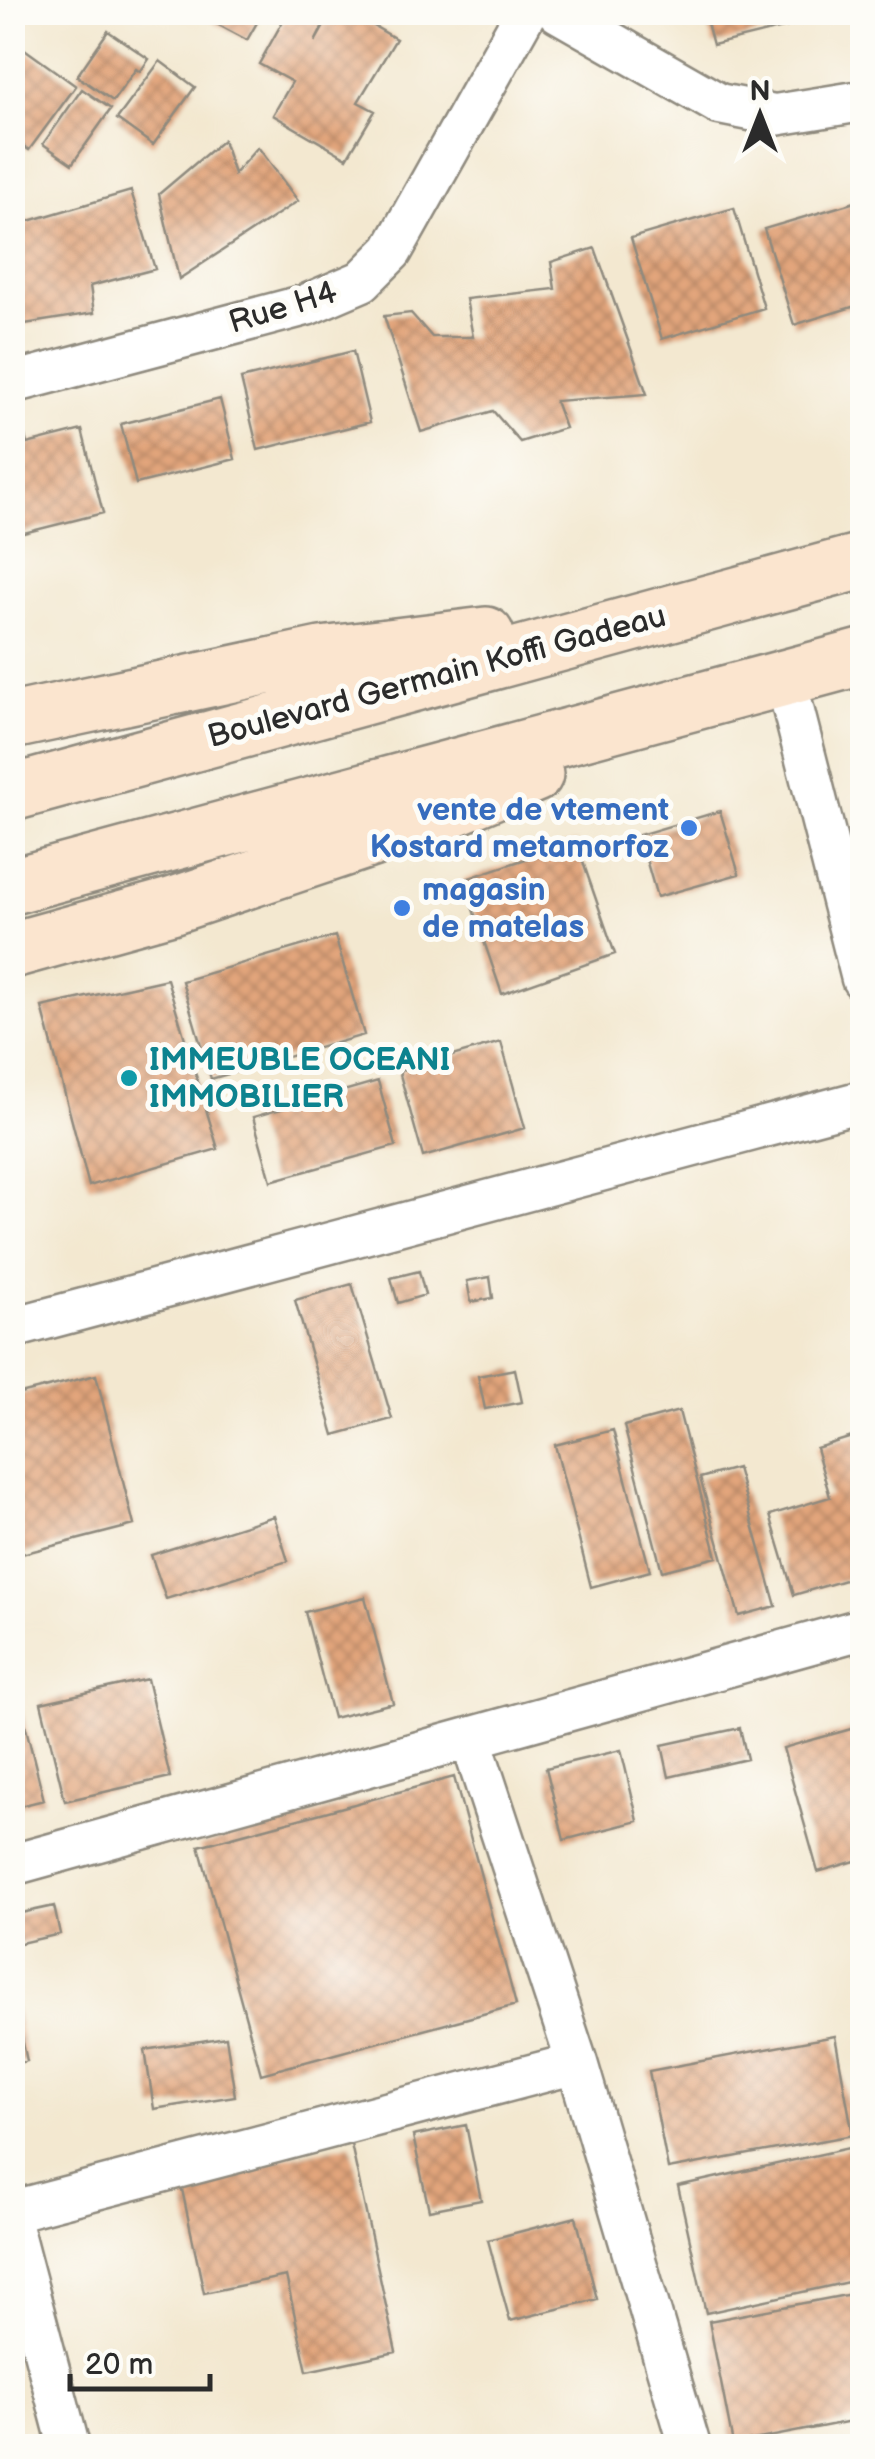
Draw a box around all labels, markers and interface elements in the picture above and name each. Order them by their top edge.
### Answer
north arrow [710,65,810,165]
text: N [749,75,771,108]
street label: Rue H4 [224,273,342,343]
street label: Boulevard Germain Koffi Gadeau [204,597,670,757]
place label: vente de vtement Kostard metamorfoz [370,791,669,867]
marker: vente de vtement Kostard metamorfoz [678,817,700,839]
place label: magasin de matelas [422,871,584,947]
marker: magasin de matelas [391,897,413,919]
place label: IMMEUBLE OCEANI IMMOBILIER [149,1041,451,1117]
marker: IMMEUBLE OCEANI IMMOBILIER [118,1067,140,1089]
scale bar [70,2329,210,2391]
text: 20 m [85,2347,153,2383]

